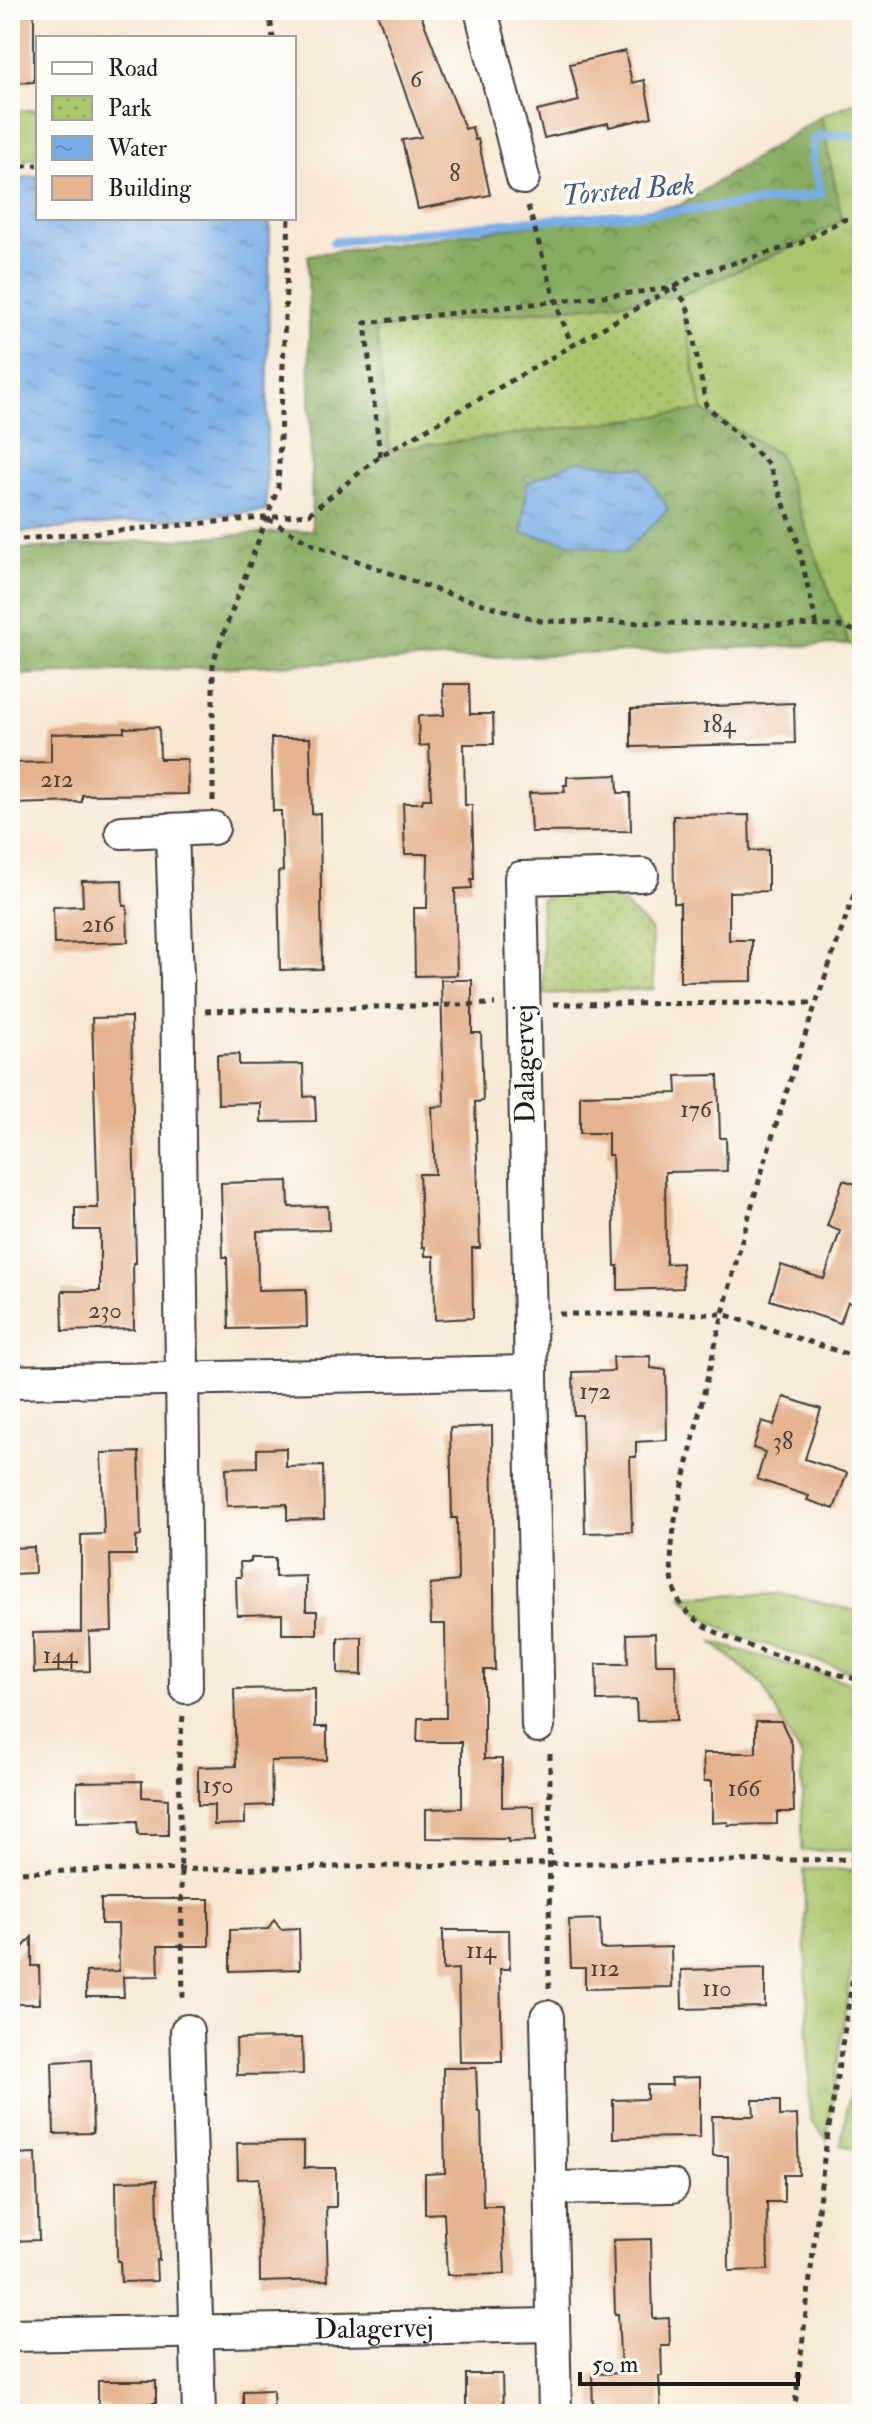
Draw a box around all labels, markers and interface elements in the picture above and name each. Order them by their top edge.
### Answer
legend [36,36,296,220]
text: Road [108,53,158,84]
house number: 6 [410,64,424,95]
text: Park [108,93,152,124]
text: Water [107,133,167,164]
house number: 8 [449,158,461,189]
water label: Torsted Bæk [560,166,696,214]
text: Building [108,173,192,204]
house number: 184 [703,709,736,740]
house number: 212 [41,764,73,795]
house number: 216 [82,909,116,940]
street label: Dalagervej [506,1004,544,1124]
house number: 176 [680,1094,714,1125]
house number: 230 [88,1295,122,1326]
house number: 172 [579,1376,611,1407]
house number: 38 [773,1426,793,1457]
house number: 144 [43,1640,78,1671]
house number: 150 [202,1770,234,1801]
house number: 166 [728,1773,762,1804]
house number: 114 [466,1935,497,1966]
house number: 112 [590,1953,620,1984]
house number: 110 [702,1973,732,2004]
street label: Dalagervej [314,2310,434,2347]
scale bar [580,2336,798,2386]
text: 50 m [592,2349,639,2380]

